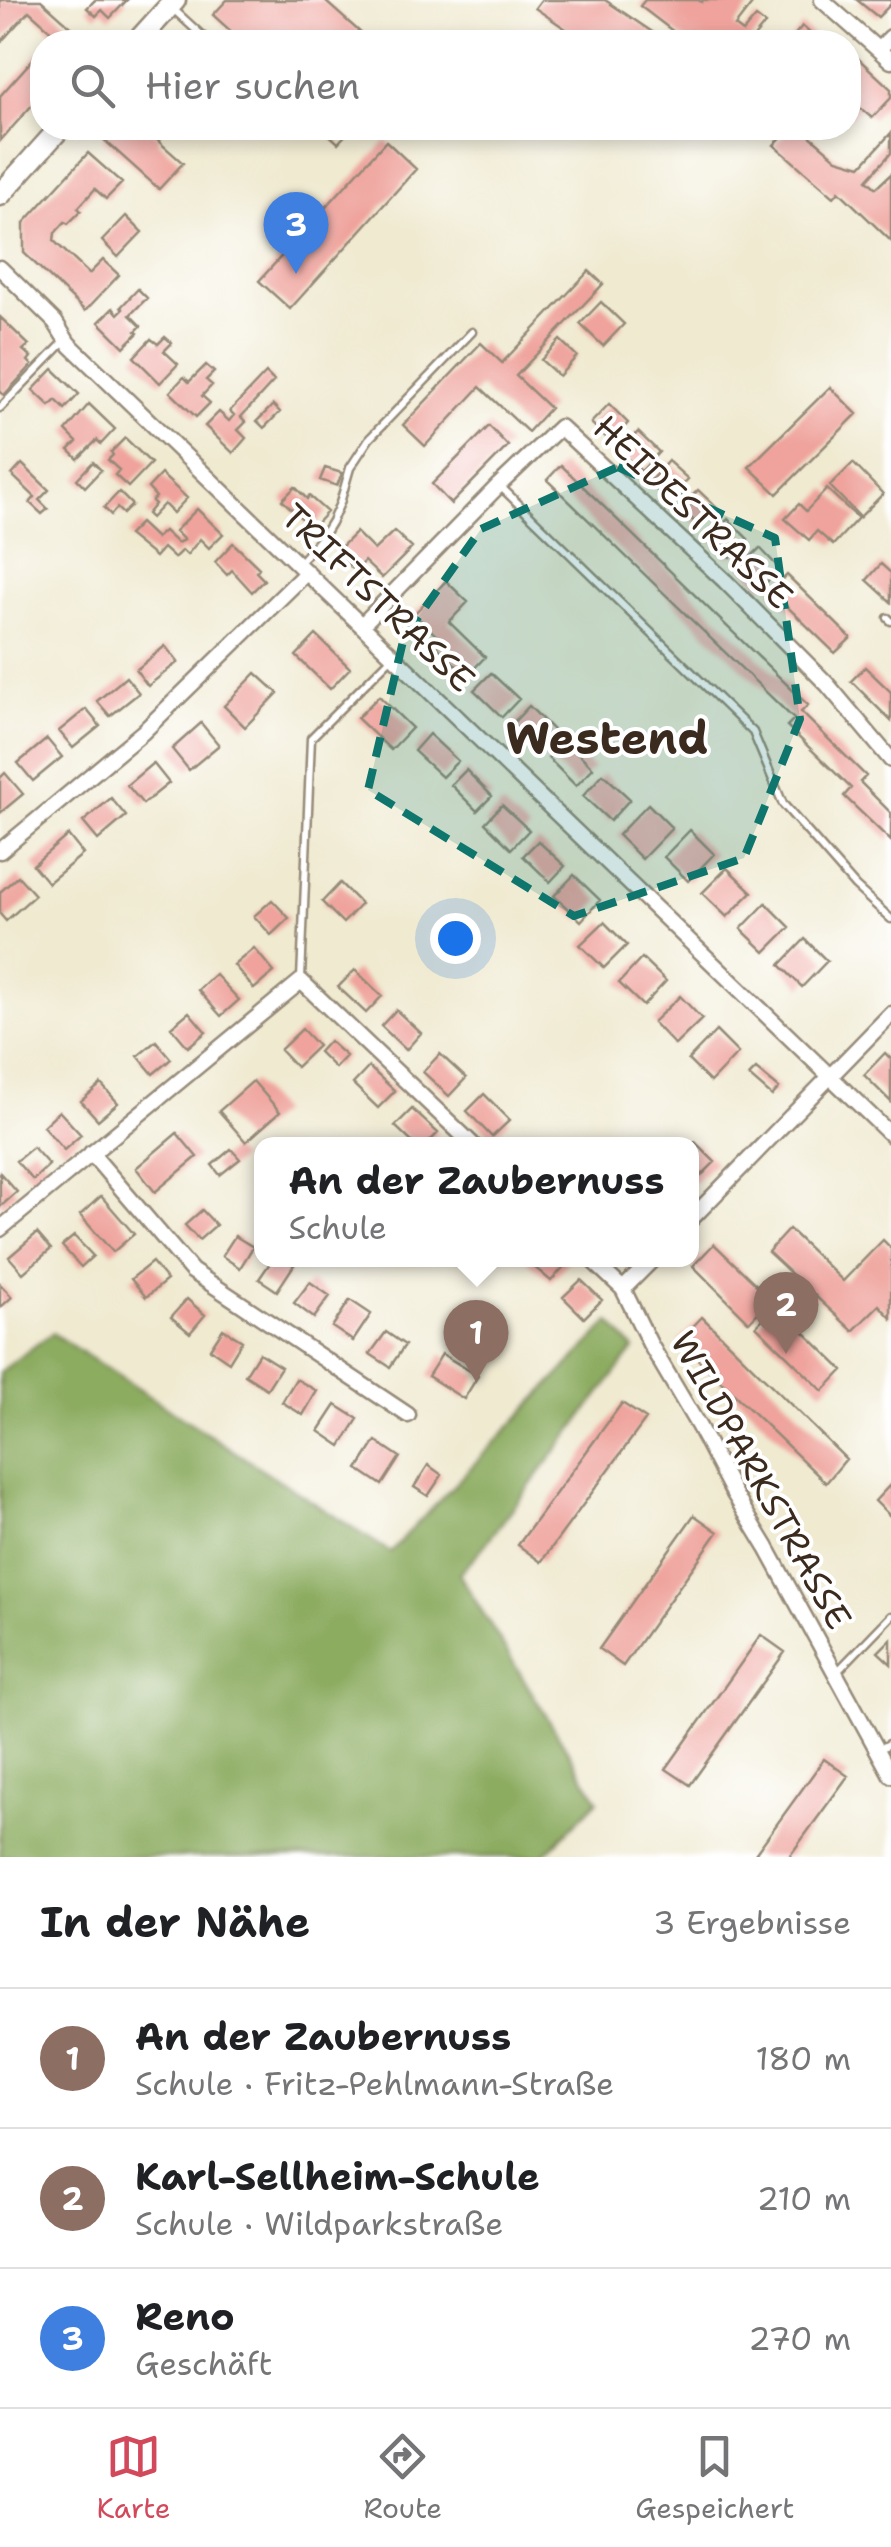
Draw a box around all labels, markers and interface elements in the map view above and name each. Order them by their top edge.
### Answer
search box [30,30,861,140]
icon: search [65,58,120,113]
text: Hier suchen [145,60,360,111]
pin: 3 [264,192,328,274]
street label: HEIDESTRASSE [583,404,803,619]
street label: TRIFTSTRASSE [271,493,485,702]
district label: Westend [506,708,708,768]
your location [430,913,481,964]
popup [254,1137,699,1267]
text: An der Zaubernuss [288,1155,665,1206]
text: Schule [288,1206,387,1249]
pin: 2 [754,1272,818,1354]
pin: 1 [444,1300,508,1382]
street label: WILDPARKSTRASSE [660,1322,863,1637]
text: In der Nähe [40,1894,310,1950]
text: 3 Ergebnisse [653,1901,851,1944]
text: An der Zaubernuss [135,2011,511,2062]
text: 1 [65,2037,80,2080]
text: 180 m [755,2037,851,2080]
text: Schule · Fritz-Pehlmann-Straße [135,2062,614,2105]
text: Karl-Sellheim-Schule [135,2151,540,2202]
text: 2 [61,2177,84,2220]
text: 210 m [757,2177,851,2220]
text: Schule · Wildparkstraße [135,2202,503,2245]
text: Reno [135,2291,235,2342]
text: 3 [61,2317,84,2360]
text: 270 m [748,2317,851,2360]
text: Geschäft [135,2342,272,2385]
tab: Karte [96,2429,170,2527]
tab: Route [363,2429,442,2527]
tab: Gespeichert [635,2429,795,2527]

